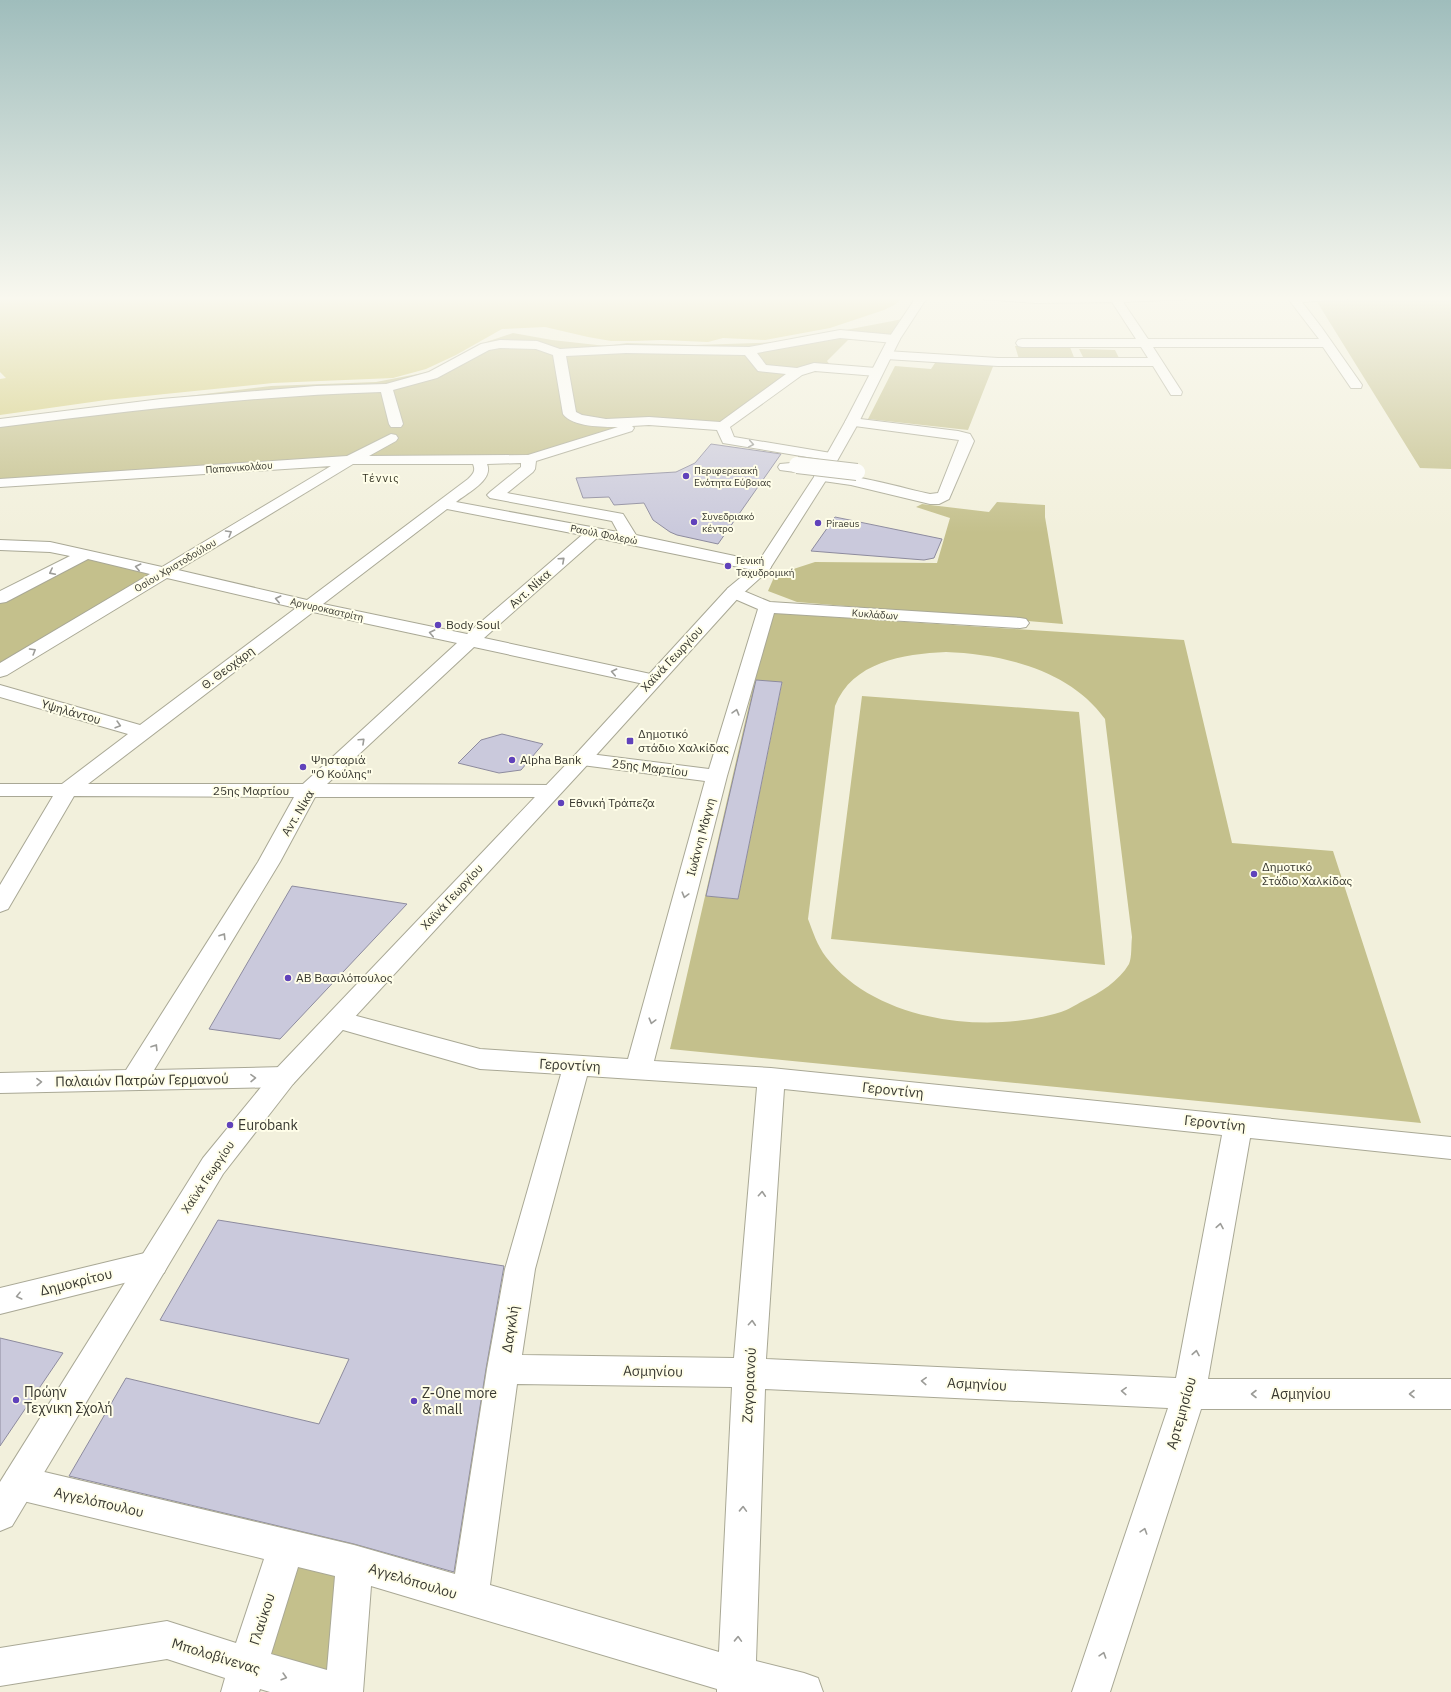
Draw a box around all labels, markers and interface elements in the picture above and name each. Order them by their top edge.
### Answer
one-way arrow [748,439,754,448]
street label: Παπανικολάου [205,459,273,476]
place label: Περιφερειακή Ενότητα Εύβοιας [694,464,771,489]
district label: Τέννις [362,471,400,485]
marker: Περιφερειακή Ενότητα Εύβοιας [681,471,691,481]
place label: Συνεδριακό κέντρο [702,510,755,535]
marker: Συνεδριακό κέντρο [689,517,699,527]
place label: Piraeus [826,517,860,530]
marker: Piraeus [813,518,823,528]
street label: Ραούλ Φολερώ [569,522,639,547]
one-way arrow [225,530,232,538]
street label: Οσίου Χριστοδούλου [132,536,219,595]
place label: Γενική Ταχυδρομική [736,554,794,579]
one-way arrow [558,557,565,564]
marker: Γενική Ταχυδρομική [723,561,733,571]
one-way arrow [135,563,141,571]
street label: Αντ. Νίκα [506,566,554,611]
one-way arrow [48,567,56,575]
one-way arrow [275,595,281,603]
street label: Αργυροκαστρίτη [289,595,365,624]
street label: Κυκλάδων [851,606,899,623]
place label: Body Soul [446,617,500,632]
marker: Body Soul [433,620,443,630]
street label: Χαϊνά Γεωργίου [637,623,706,695]
one-way arrow [429,629,436,638]
street label: Θ. Θεοχάρη [198,643,257,692]
one-way arrow [29,648,36,655]
one-way arrow [611,668,618,676]
street label: Υψηλάντου [40,696,103,727]
one-way arrow [731,709,740,716]
one-way arrow [114,720,121,729]
place label: Δημοτικό στάδιο Χαλκίδας [638,726,729,755]
marker: Δημοτικό στάδιο Χαλκίδας [625,736,635,746]
one-way arrow [357,738,365,746]
place label: Ψησταριά "Ο Κούλης" [311,752,372,781]
place label: Alpha Bank [520,752,582,767]
marker: Alpha Bank [507,755,517,765]
street label: 25ης Μαρτίου [611,755,689,780]
marker: Ψησταριά "Ο Κούλης" [298,762,308,772]
street label: 25ης Μαρτίου [213,783,289,798]
street label: Αντ. Νίκα [278,787,317,839]
place label: Εθνική Τράπεζα [569,795,655,810]
street label: Ιωάννη Μὰγνη [683,796,718,878]
marker: Εθνική Τράπεζα [556,798,566,808]
place label: Δημοτικό Στάδιο Χαλκίδας [1262,859,1353,888]
street label: Χαϊνά Γεωργίου [417,861,486,933]
marker: Δημοτικό Στάδιο Χαλκίδας [1249,869,1259,879]
one-way arrow [682,892,690,899]
one-way arrow [219,934,226,941]
place label: ΑΒ Βασιλόπουλος [296,970,393,985]
marker: ΑΒ Βασιλόπουλος [283,973,293,983]
one-way arrow [648,1017,657,1024]
one-way arrow [150,1044,158,1051]
street label: Γεροντίνη [539,1054,601,1076]
street label: Παλαιών Πατρών Γερμανού [55,1069,229,1091]
one-way arrow [250,1074,256,1082]
one-way arrow [36,1078,42,1086]
street label: Γεροντίνη [861,1078,925,1102]
street label: Γεροντίνη [1183,1111,1247,1135]
place label: Eurobank [238,1116,299,1134]
marker: Eurobank [225,1120,235,1130]
street label: Χαϊνά Γεωργίου [178,1138,237,1216]
one-way arrow [758,1191,767,1197]
one-way arrow [1215,1222,1224,1229]
street label: Δημοκρίτου [38,1264,114,1300]
one-way arrow [16,1291,23,1299]
street label: Δαγκλή [497,1304,523,1354]
one-way arrow [748,1320,757,1326]
street label: Ζαγοριανού [738,1347,760,1423]
one-way arrow [1192,1350,1200,1356]
street label: Ασμηνίου [623,1361,683,1381]
street label: Ασμηνίου [947,1373,1007,1395]
street label: Αρτεμησίου [1162,1375,1200,1451]
one-way arrow [921,1377,927,1386]
place label: Πρώην Τεχνικη Σχολή [24,1383,113,1417]
place label: Z-One more & mall [422,1384,497,1418]
street label: Ασμηνίου [1271,1385,1331,1403]
one-way arrow [1121,1387,1127,1395]
one-way arrow [1251,1390,1257,1398]
one-way arrow [1409,1390,1415,1398]
marker: Πρώην Τεχνικη Σχολή [11,1395,21,1405]
marker: Z-One more & mall [409,1396,419,1406]
street label: Αγγελόπουλου [52,1483,146,1521]
one-way arrow [739,1506,747,1512]
one-way arrow [1139,1528,1148,1535]
street label: Αγγελόπουλου [366,1559,460,1603]
street label: Γλαύκου [245,1591,279,1647]
street label: Μπολοβίνενας [169,1634,263,1678]
one-way arrow [733,1636,742,1642]
one-way arrow [1098,1652,1107,1659]
one-way arrow [280,1672,287,1681]

